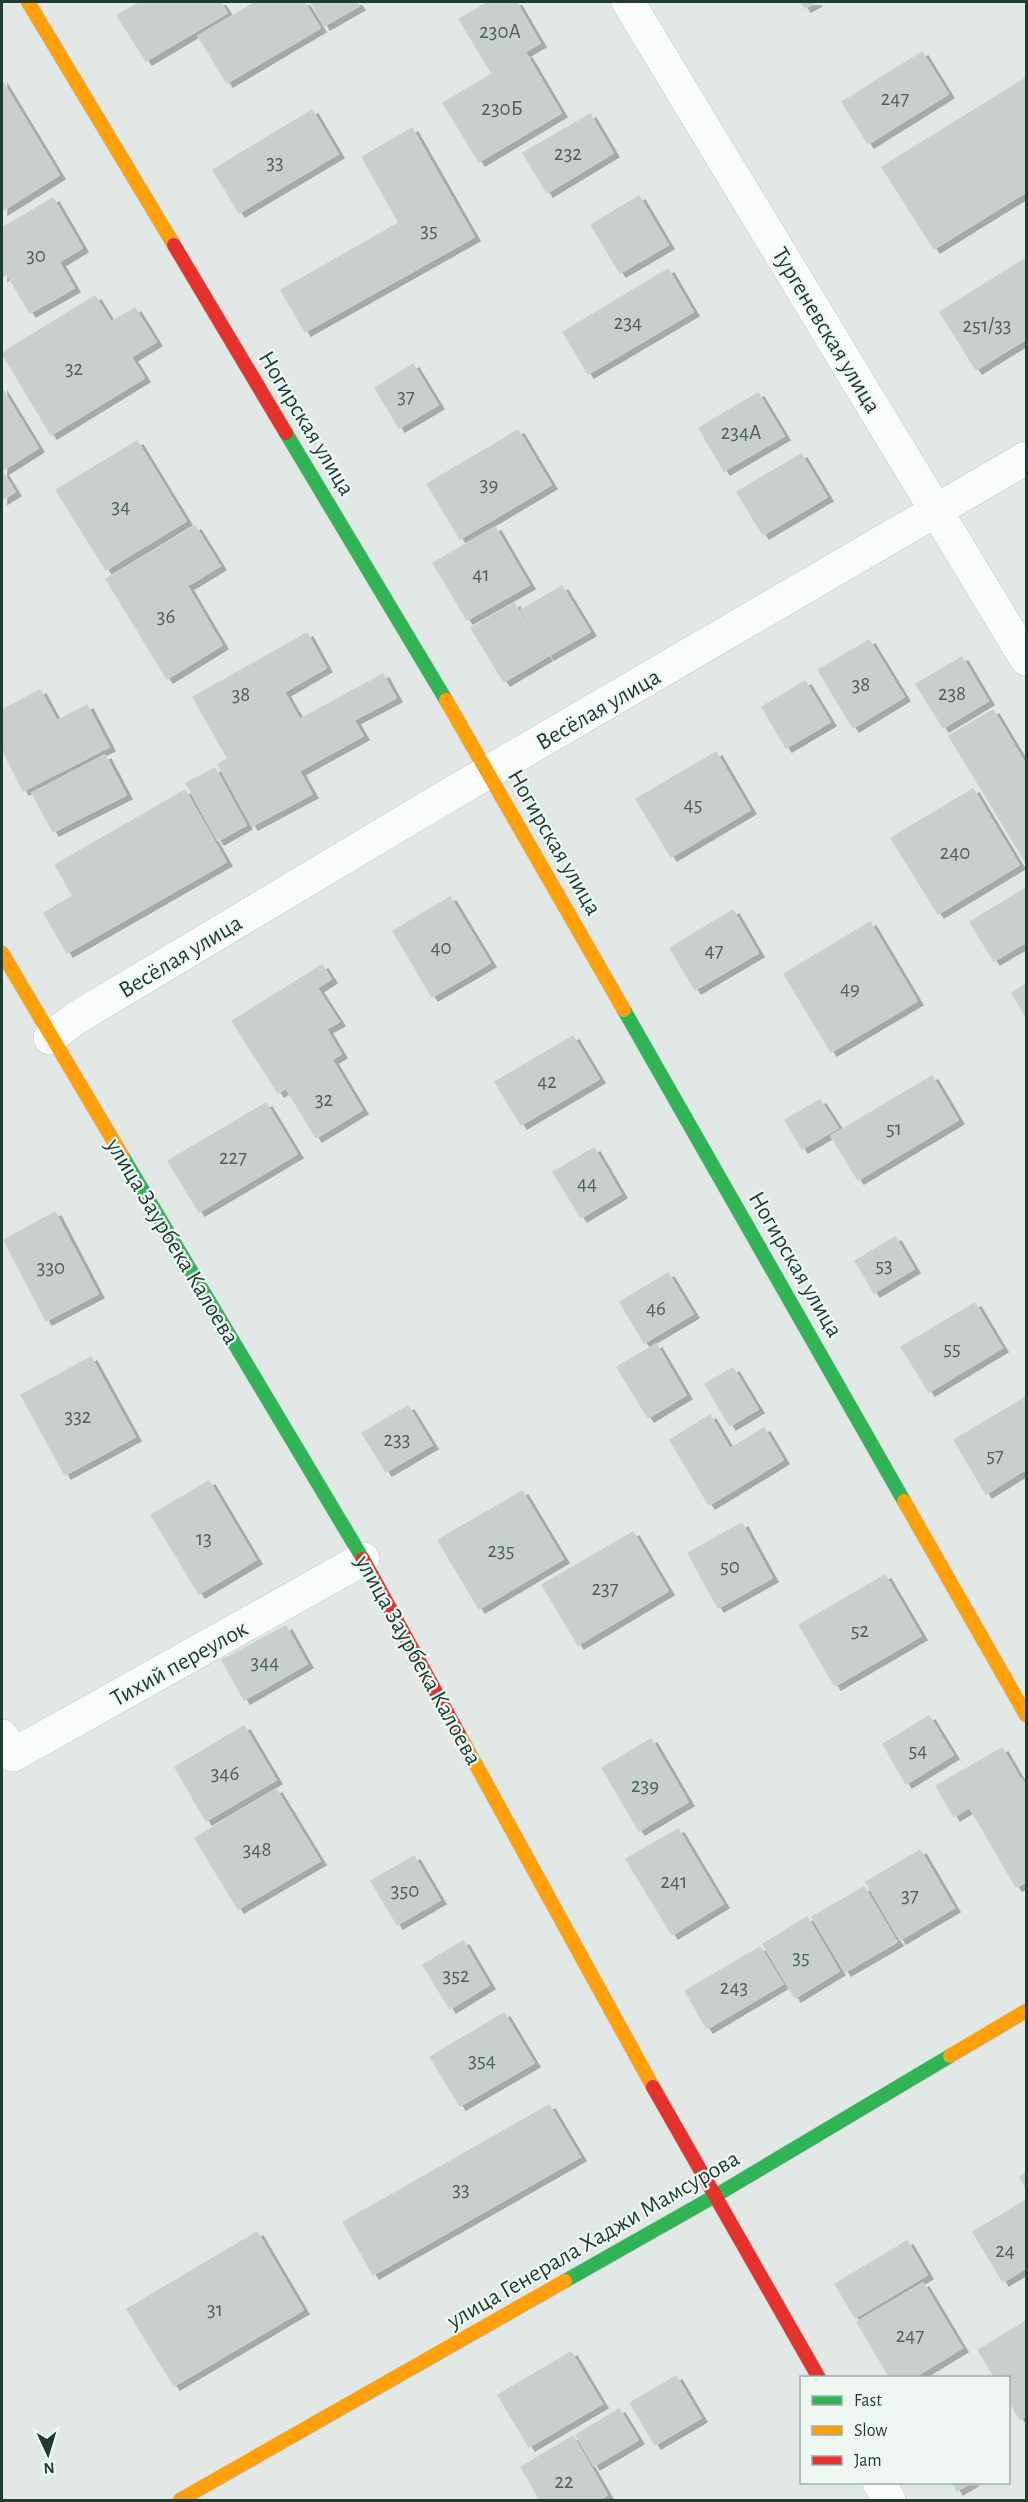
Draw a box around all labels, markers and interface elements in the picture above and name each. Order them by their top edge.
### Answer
house number: 230А [479,21,521,42]
house number: 247 [881,88,909,109]
house number: 230Б [481,98,523,119]
house number: 232 [554,143,582,164]
house number: 33 [266,152,284,173]
house number: 35 [420,220,438,241]
street label: Тургеневская улица [767,243,885,418]
house number: 30 [26,245,46,266]
house number: 234 [614,312,642,333]
house number: 251/33 [963,315,1011,336]
street label: Ногирская улица [254,347,359,500]
house number: 32 [65,358,83,379]
house number: 37 [397,386,415,407]
house number: 234А [721,422,761,443]
house number: 39 [480,474,498,495]
house number: 34 [112,496,130,517]
house number: 41 [472,564,490,585]
house number: 36 [157,606,175,627]
street label: Весёлая улица [532,665,665,755]
house number: 38 [852,674,870,695]
house number: 238 [938,683,966,704]
house number: 38 [232,684,250,705]
street label: Ногирская улица [503,765,606,920]
house number: 45 [684,794,702,815]
house number: 240 [940,842,970,863]
street label: Весёлая улица [115,911,246,1003]
house number: 40 [430,937,452,958]
house number: 47 [705,940,724,961]
house number: 49 [840,978,860,999]
house number: 42 [537,1071,557,1092]
house number: 32 [315,1089,333,1110]
house number: 51 [886,1118,902,1139]
street label: улица Заурбека Калоева [101,1133,243,1349]
house number: 227 [219,1147,247,1168]
house number: 44 [577,1173,597,1194]
street label: Ногирская улица [744,1187,847,1342]
house number: 53 [875,1255,893,1276]
house number: 330 [37,1257,65,1278]
house number: 46 [646,1298,666,1319]
house number: 55 [943,1338,961,1359]
house number: 332 [65,1406,91,1427]
house number: 233 [384,1429,410,1450]
house number: 57 [986,1445,1004,1466]
house number: 13 [196,1528,212,1549]
house number: 235 [488,1540,515,1561]
street label: улица Заурбека Калоева [350,1551,486,1769]
house number: 50 [720,1556,740,1577]
house number: 237 [592,1578,619,1599]
street label: Тихий переулок [107,1616,252,1711]
house number: 52 [851,1620,869,1641]
house number: 344 [251,1652,279,1673]
house number: 54 [909,1740,927,1761]
house number: 346 [211,1763,239,1784]
house number: 239 [631,1775,659,1796]
house number: 348 [243,1839,271,1860]
house number: 241 [661,1871,687,1892]
house number: 350 [391,1880,419,1901]
house number: 37 [901,1885,919,1906]
house number: 35 [792,1947,810,1968]
house number: 352 [443,1965,470,1986]
house number: 243 [720,1977,748,1998]
house number: 354 [468,2050,496,2071]
street label: улица Генерала Хаджи Мамсурова [442,2146,744,2334]
house number: 33 [452,2179,470,2200]
house number: 24 [995,2240,1015,2261]
house number: 31 [207,2299,223,2320]
house number: 247 [896,2325,924,2346]
legend [800,2376,1010,2484]
text: Fast [854,2392,882,2410]
text: Slow [854,2422,887,2440]
north arrow [18,2424,78,2484]
text: Jam [854,2452,882,2470]
text: N [43,2460,55,2476]
house number: 22 [554,2471,574,2492]

